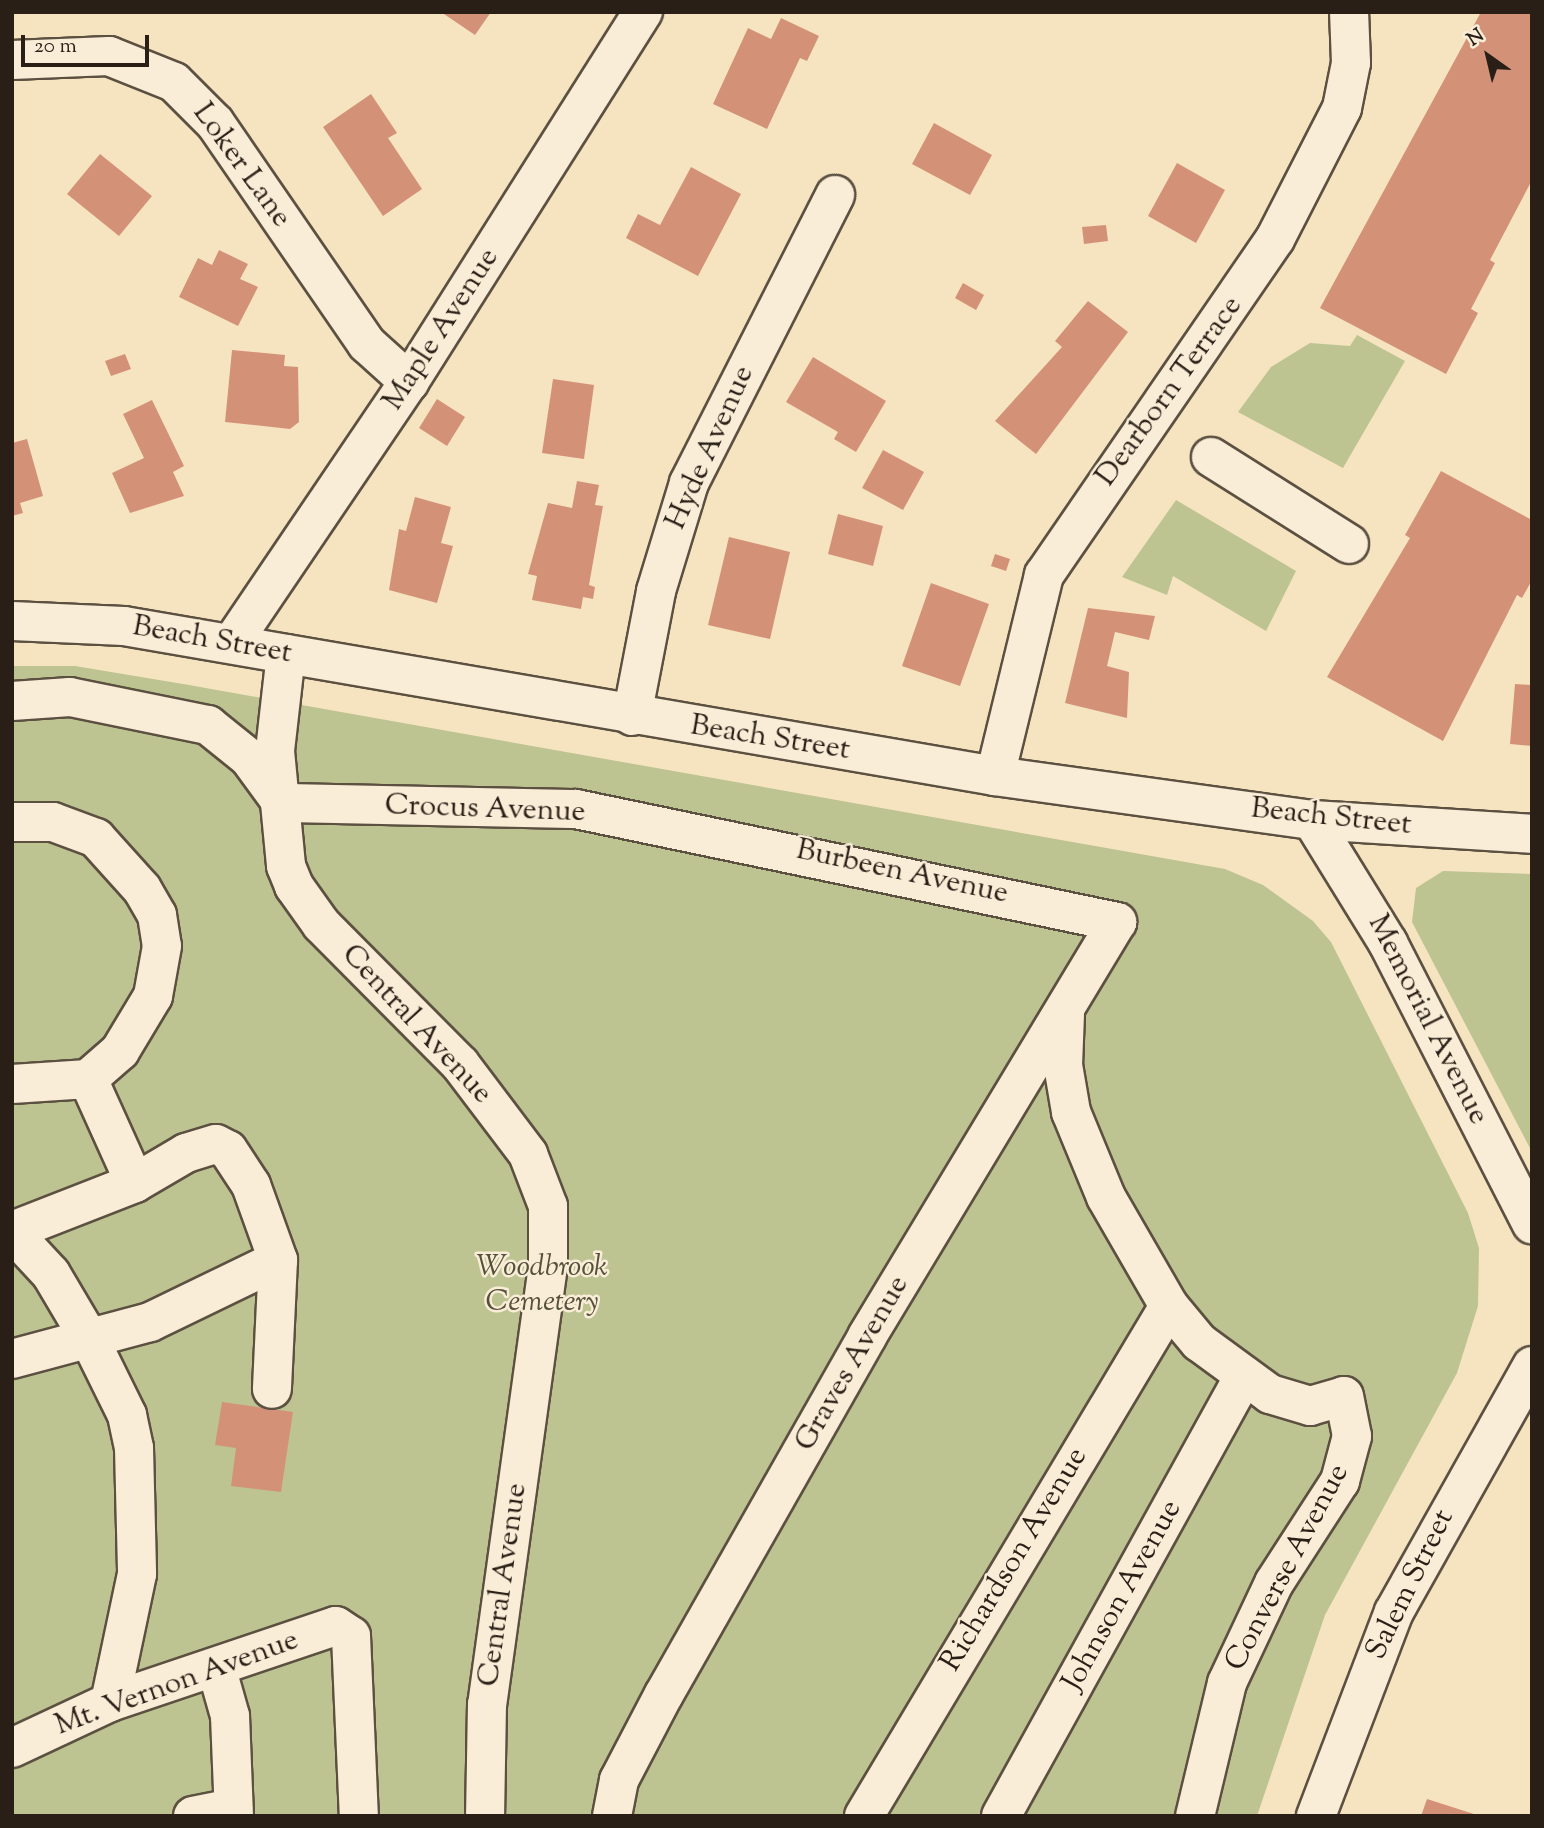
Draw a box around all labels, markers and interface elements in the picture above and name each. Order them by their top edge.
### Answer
scale bar [24,21,152,65]
north arrow [1453,21,1523,91]
text: N [1462,23,1490,54]
text: 20 m [34,32,77,62]
street label: Loker Lane [184,97,298,235]
street label: Maple Avenue [376,242,508,418]
street label: Dearborn Terrace [1089,290,1251,494]
street label: Hyde Avenue [659,361,763,535]
street label: Beach Street [130,609,294,673]
street label: Beach Street [688,709,852,769]
street label: Crocus Avenue [384,789,586,831]
street label: Beach Street [1249,792,1413,844]
street label: Burbeen Avenue [793,833,1011,913]
street label: Memorial Avenue [1359,909,1495,1131]
street label: Central Avenue [333,938,499,1112]
park label: Woodbrook Cemetery [476,1250,608,1320]
street label: Graves Avenue [788,1270,918,1458]
street label: Richardson Avenue [934,1441,1096,1679]
street label: Converse Avenue [1218,1458,1358,1678]
street label: Central Avenue [472,1481,536,1689]
street label: Johnson Avenue [1056,1494,1190,1698]
street label: Salem Street [1359,1504,1463,1666]
street label: Mt. Vernon Avenue [50,1623,304,1745]

